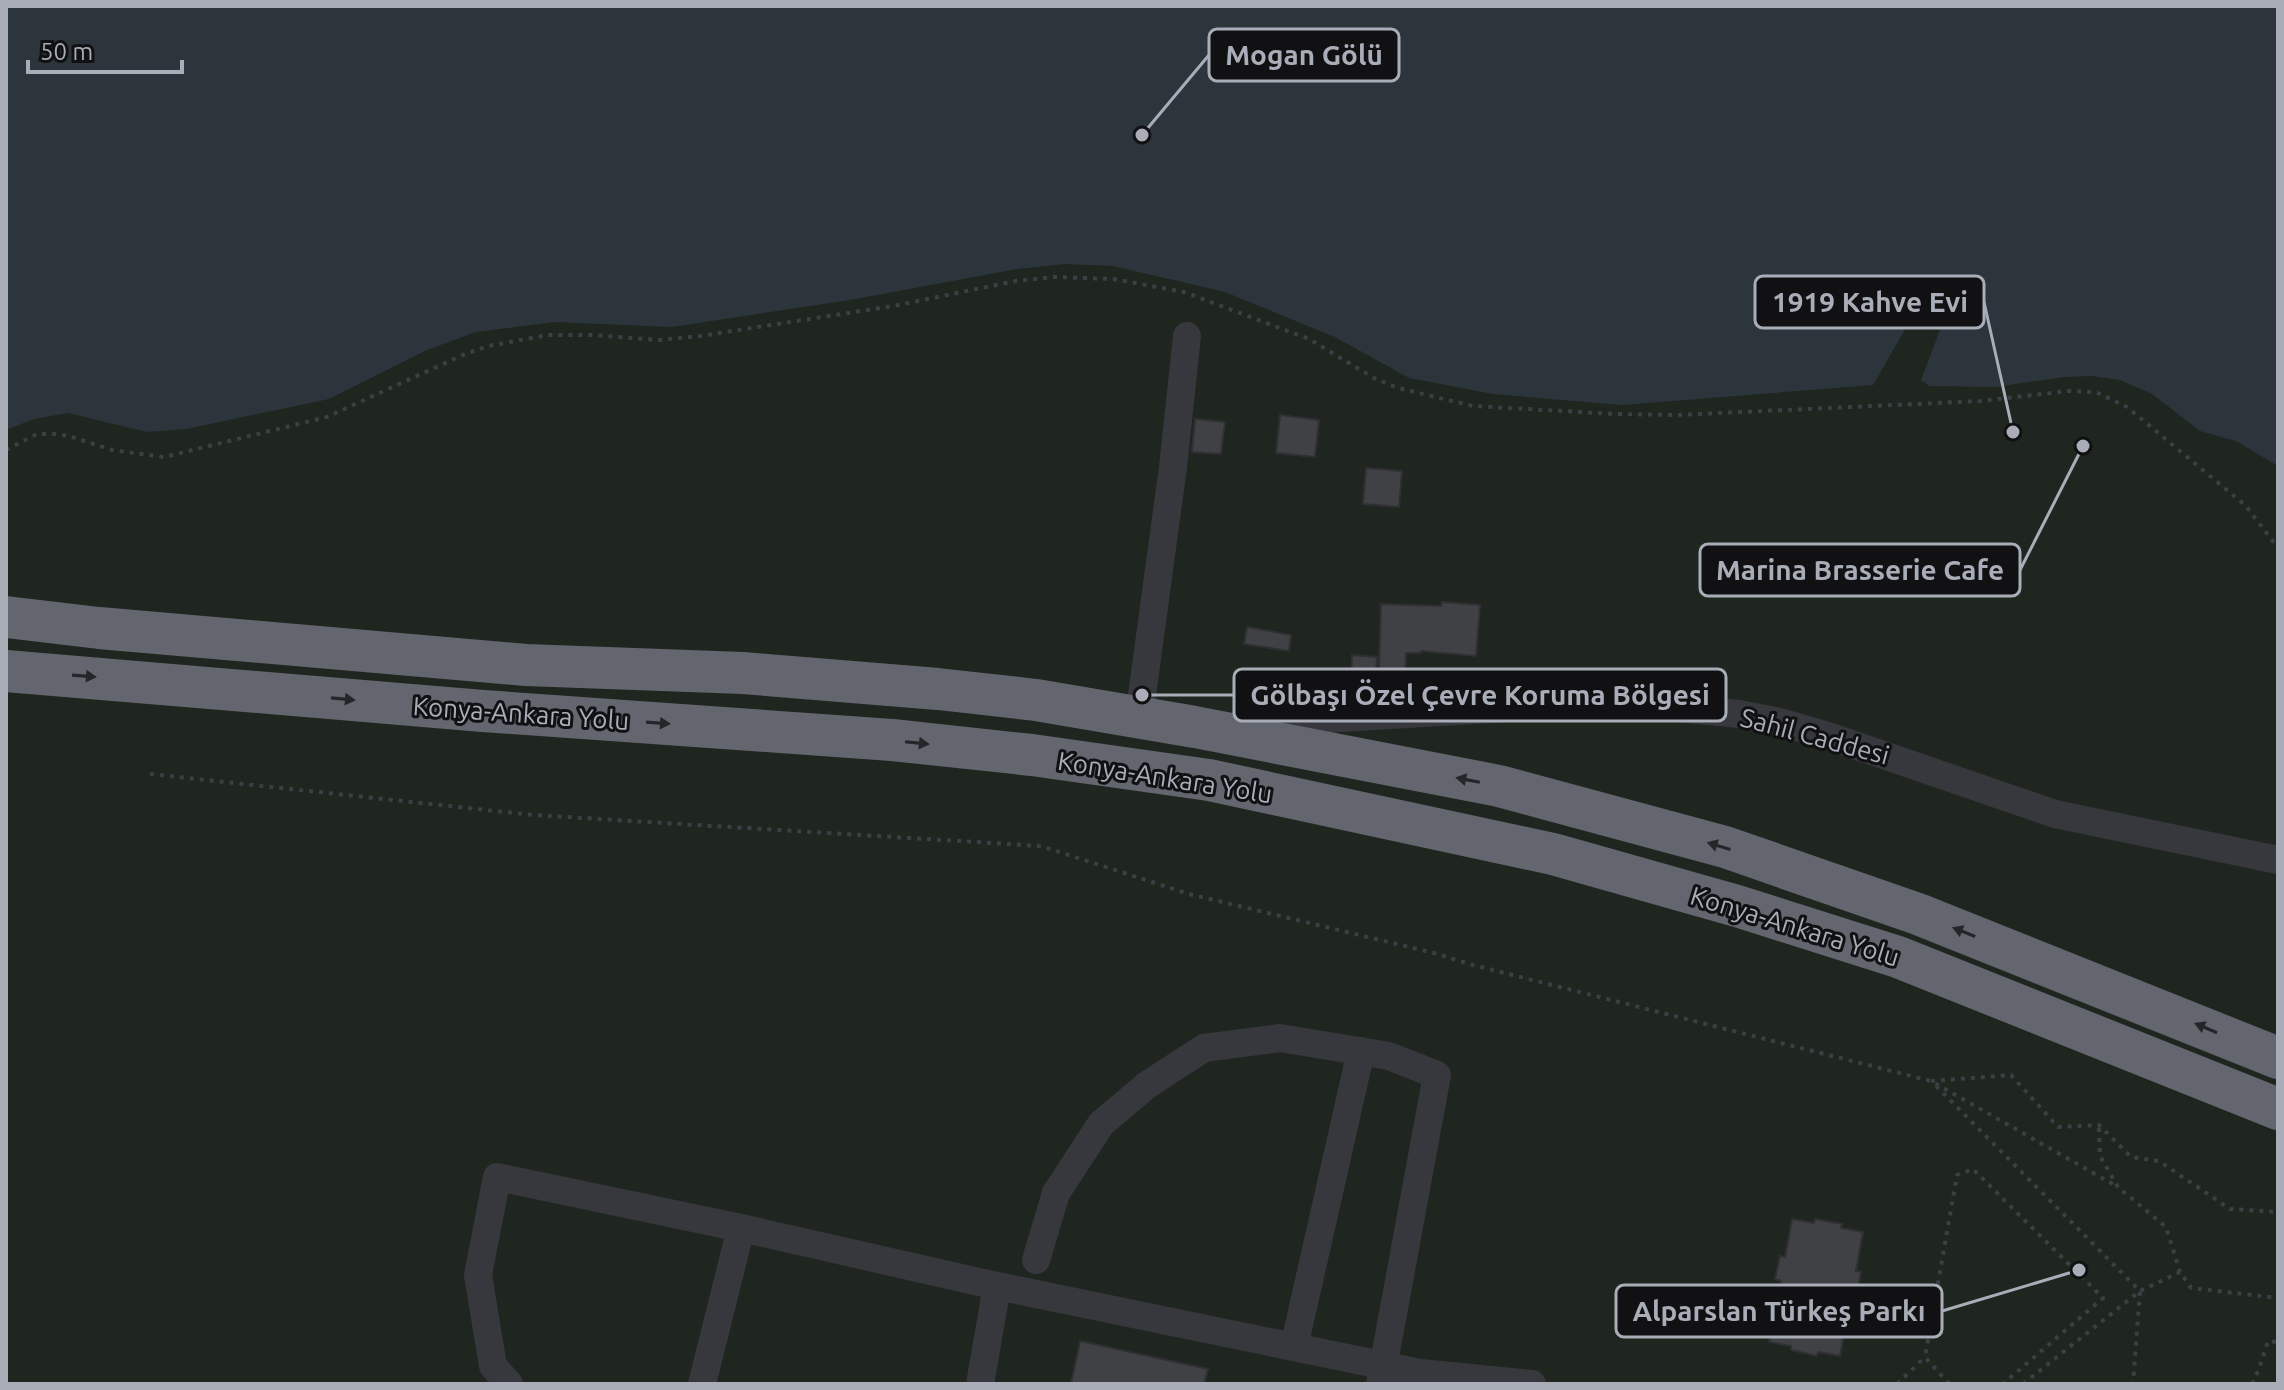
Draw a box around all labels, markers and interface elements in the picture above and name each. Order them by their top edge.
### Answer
scale bar [28,24,182,74]
callout: Mogan Gölü [1209,29,1399,81]
text: 50 m [40,38,93,65]
text: Mogan Gölü [1225,39,1383,70]
callout: 1919 Kahve Evi [1755,276,1984,328]
text: 1919 Kahve Evi [1772,286,1968,317]
callout: Marina Brasserie Cafe [1700,544,2020,596]
text: Marina Brasserie Cafe [1716,554,2004,585]
callout: Gölbaşı Özel Çevre Koruma Bölgesi [1234,669,1726,721]
one-way arrow [72,670,97,683]
text: Gölbaşı Özel Çevre Koruma Bölgesi [1250,679,1710,711]
street label: Konya-Ankara Yolu [412,691,630,735]
one-way arrow [331,692,356,705]
street label: Sahil Caddesi [1738,702,1892,770]
one-way arrow [646,717,671,730]
one-way arrow [905,736,930,749]
street label: Konya-Ankara Yolu [1056,746,1274,808]
one-way arrow [1455,774,1480,786]
one-way arrow [1707,839,1731,852]
street label: Konya-Ankara Yolu [1687,880,1903,972]
one-way arrow [1952,926,1976,939]
one-way arrow [2194,1022,2218,1035]
callout: Alparslan Türkeş Parkı [1616,1285,1942,1337]
text: Alparslan Türkeş Parkı [1632,1295,1926,1327]

